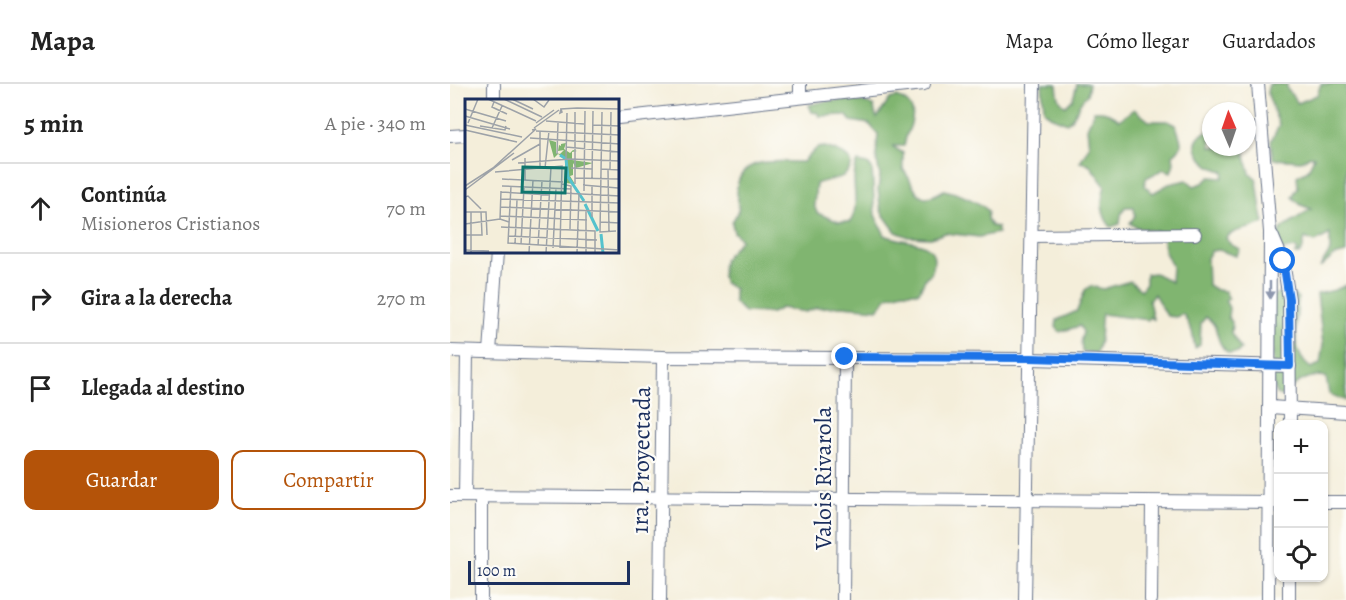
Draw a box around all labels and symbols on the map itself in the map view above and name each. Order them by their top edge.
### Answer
inset map [465,99,620,254]
north arrow [1202,102,1256,156]
route start [1269,247,1295,273]
one-way arrow [1265,281,1275,300]
route end [831,343,857,369]
street label: 1ra. Proyectada [624,385,658,534]
street label: Valois Rivarola [807,405,839,551]
scale bar [468,558,630,586]

